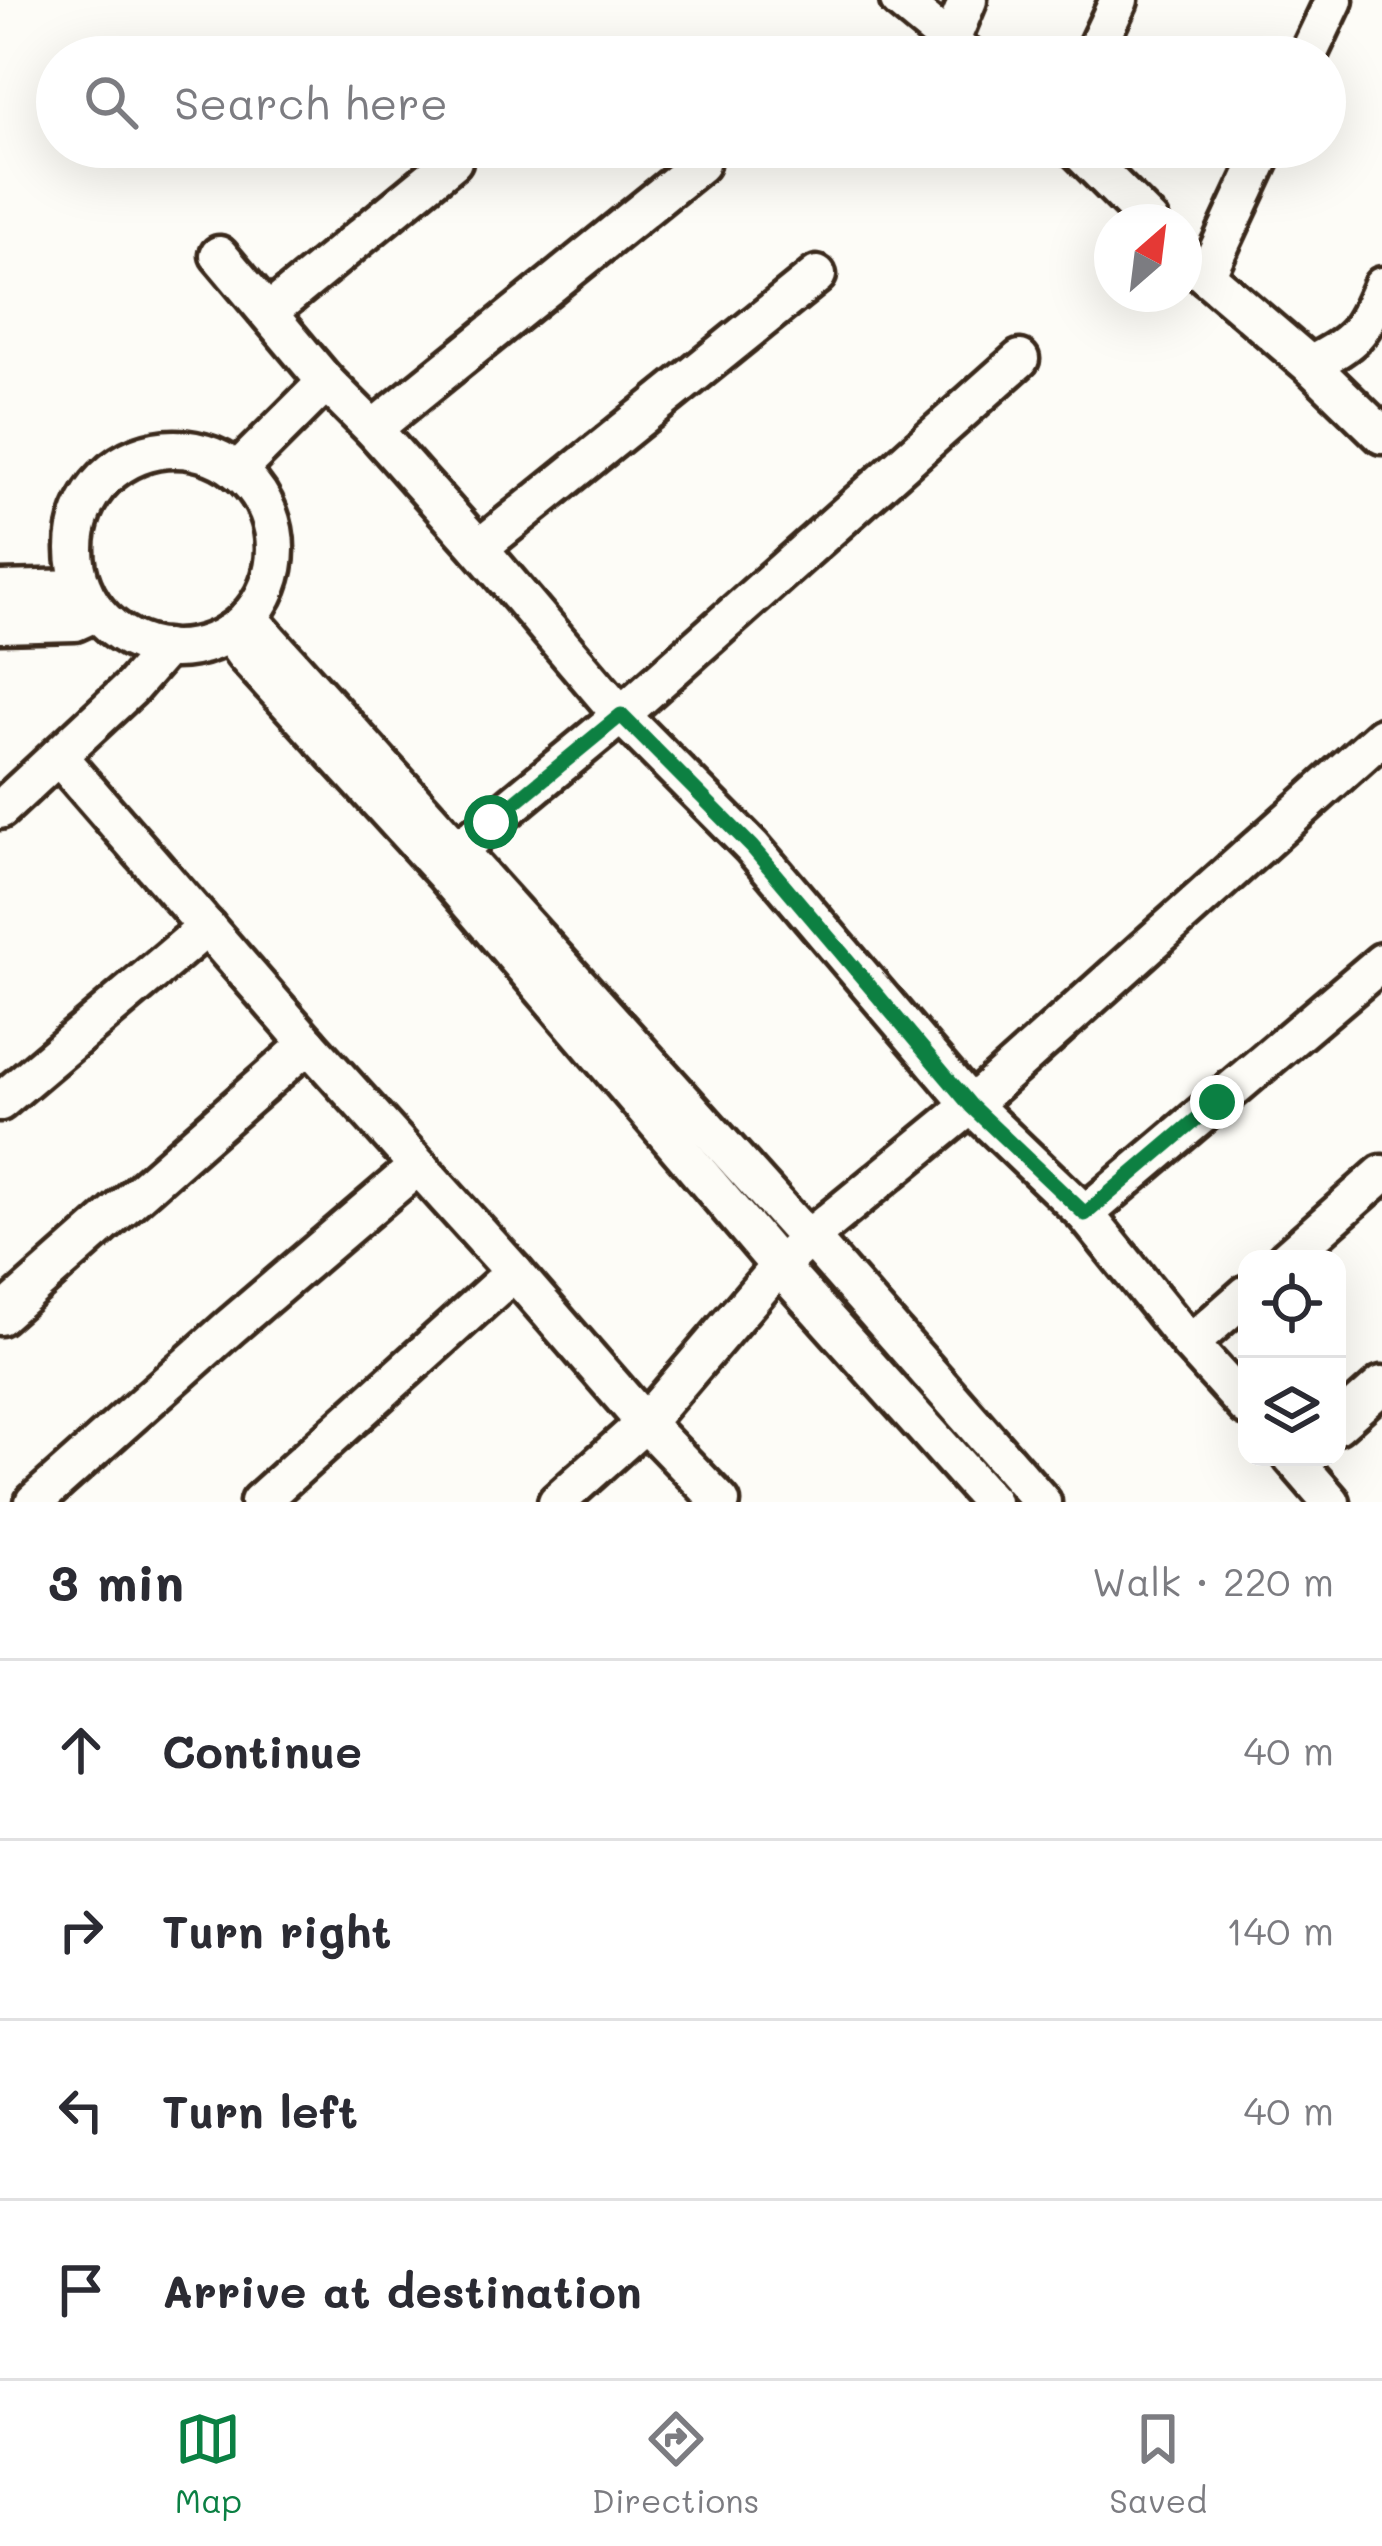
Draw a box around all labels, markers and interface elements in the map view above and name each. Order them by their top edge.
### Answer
search box [36,36,1346,168]
icon: search [78,69,144,135]
text: Search here [174,73,448,131]
north arrow [1094,204,1202,312]
route start [464,795,518,849]
route end [1190,1075,1244,1129]
map controls [1238,1250,1346,1466]
button: locate [1238,1250,1346,1358]
button: layers [1238,1358,1346,1466]
text: 3 min [48,1547,184,1614]
text: Walk · 220 m [1092,1555,1334,1606]
icon: ahead [48,1717,114,1783]
text: Continue [162,1721,362,1779]
text: 40 m [1243,1724,1334,1775]
icon: right [48,1897,114,1963]
text: Turn right [162,1901,391,1959]
text: 140 m [1226,1904,1334,1955]
icon: left [48,2077,114,2143]
text: Turn left [162,2081,358,2139]
text: 40 m [1243,2084,1334,2135]
icon: arrive [48,2257,114,2323]
text: Arrive at destination [162,2261,642,2319]
tab: Map [175,2406,242,2521]
tab: Directions [592,2406,759,2521]
tab: Saved [1109,2406,1207,2521]

